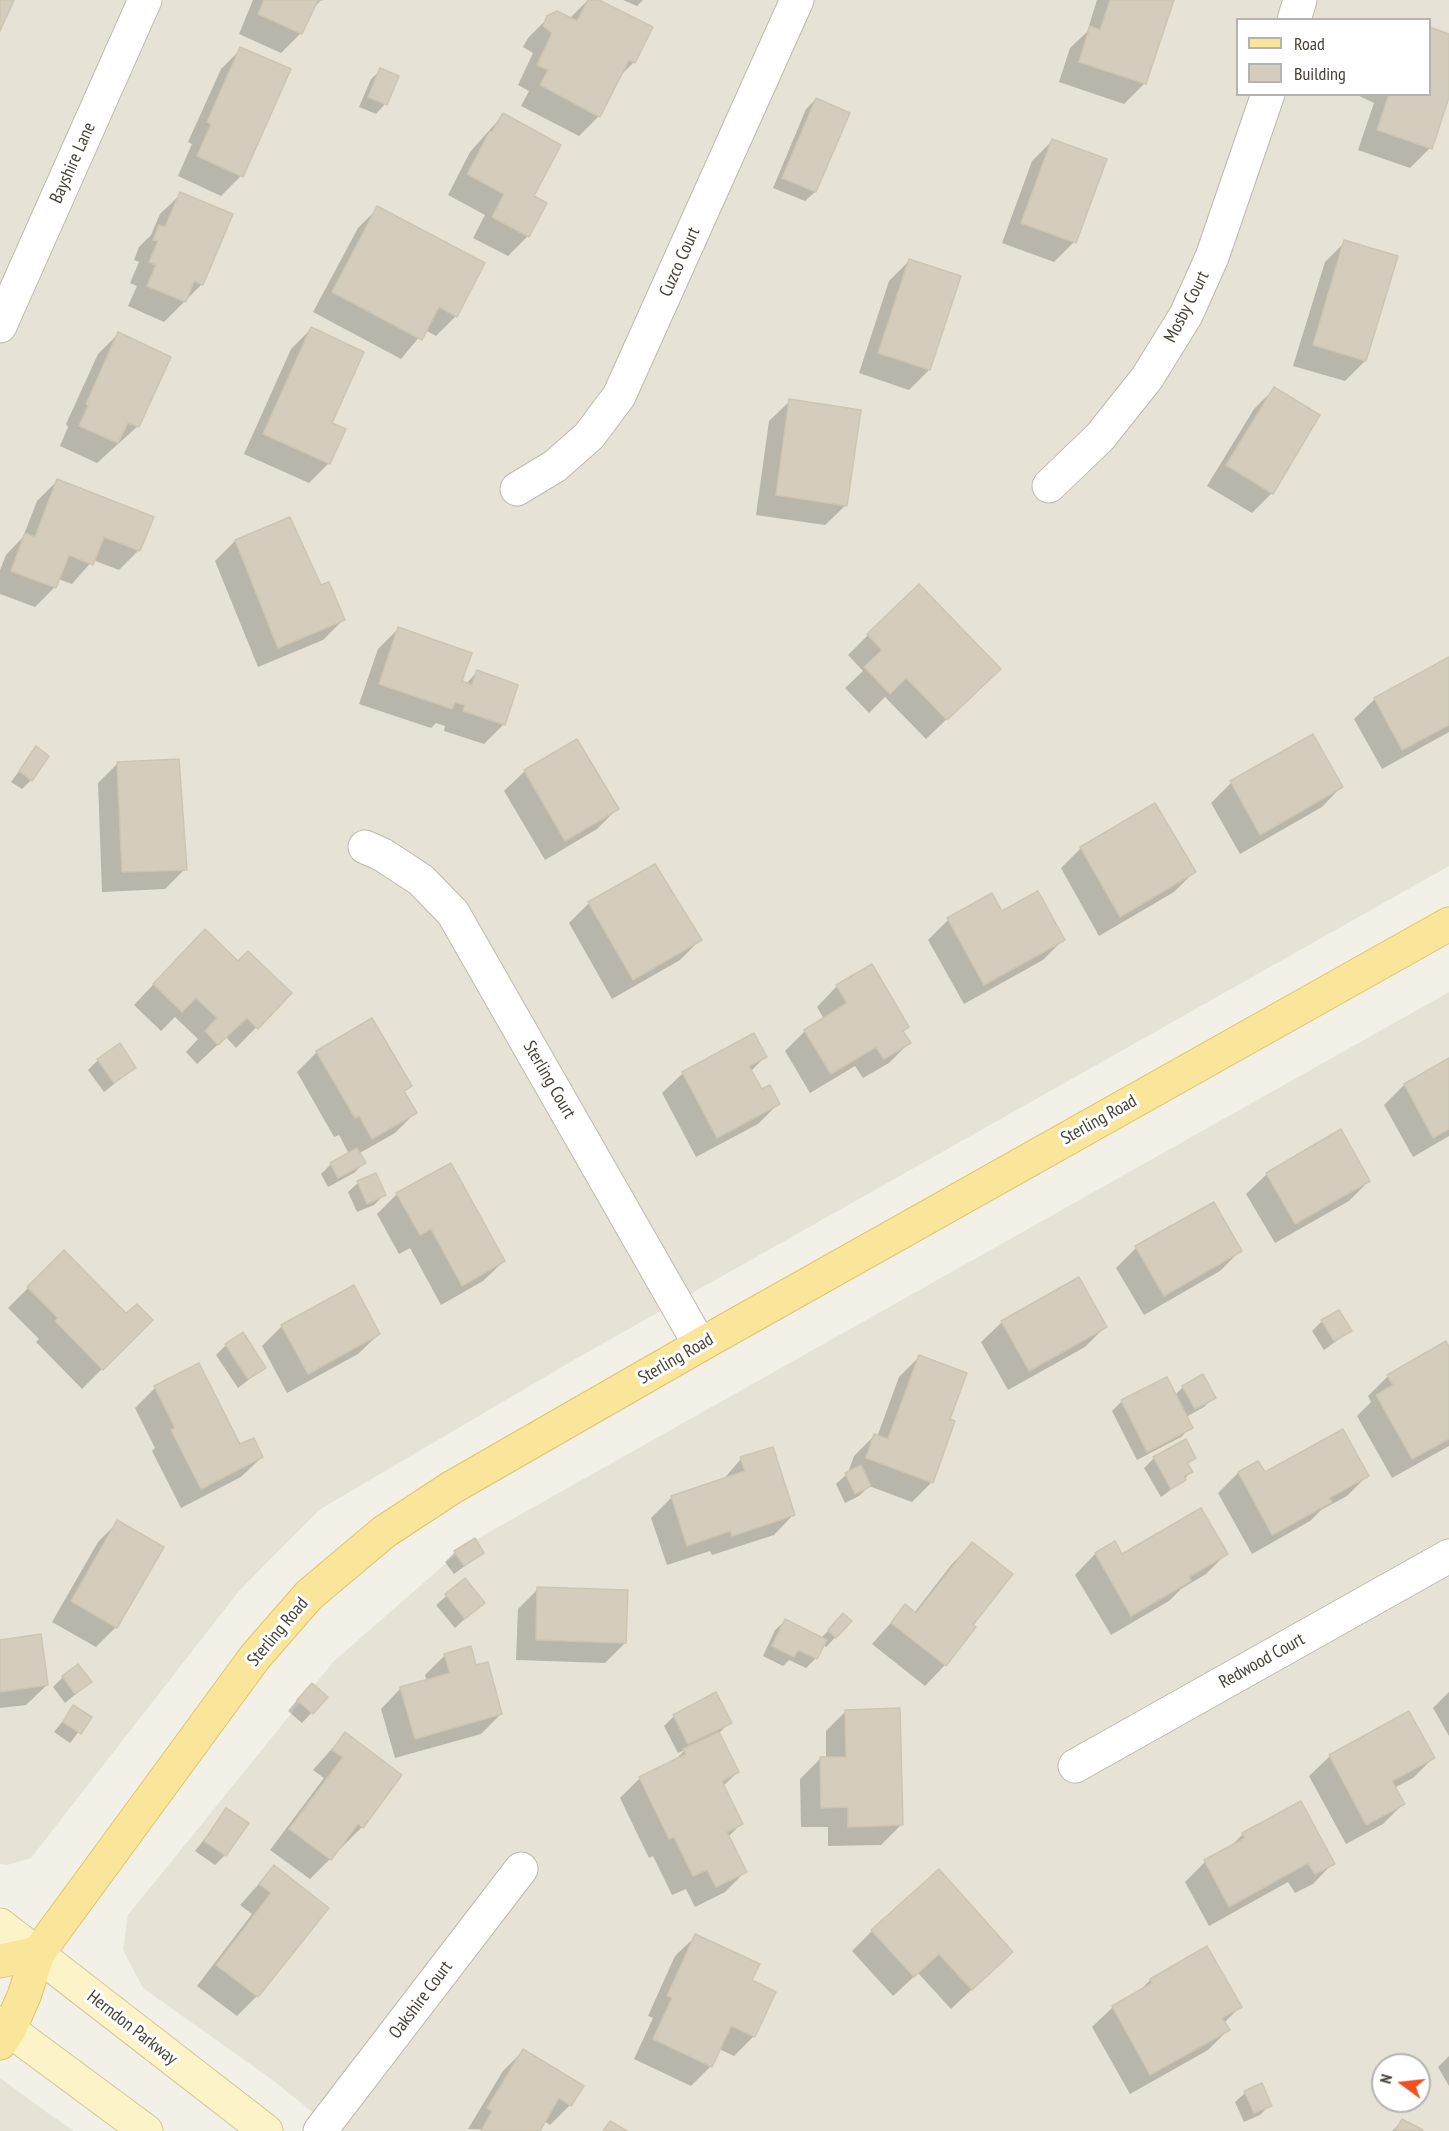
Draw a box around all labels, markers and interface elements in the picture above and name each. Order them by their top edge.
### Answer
legend [1236,18,1431,96]
text: Road [1294,32,1325,55]
text: Building [1294,62,1346,85]
street label: Bayshire Lane [46,119,100,207]
street label: Cuzco Court [655,224,705,300]
street label: Mosby Court [1160,268,1214,346]
street label: Sterling Court [518,1037,580,1123]
street label: Sterling Road [1057,1090,1141,1150]
street label: Sterling Road [635,1329,717,1389]
street label: Sterling Road [243,1593,313,1671]
street label: Redwood Court [1215,1629,1309,1693]
street label: Oakshire Court [385,1957,457,2043]
street label: Herndon Parkway [83,1986,181,2070]
north arrow [1371,2053,1431,2113]
text: N [1375,2072,1396,2086]

